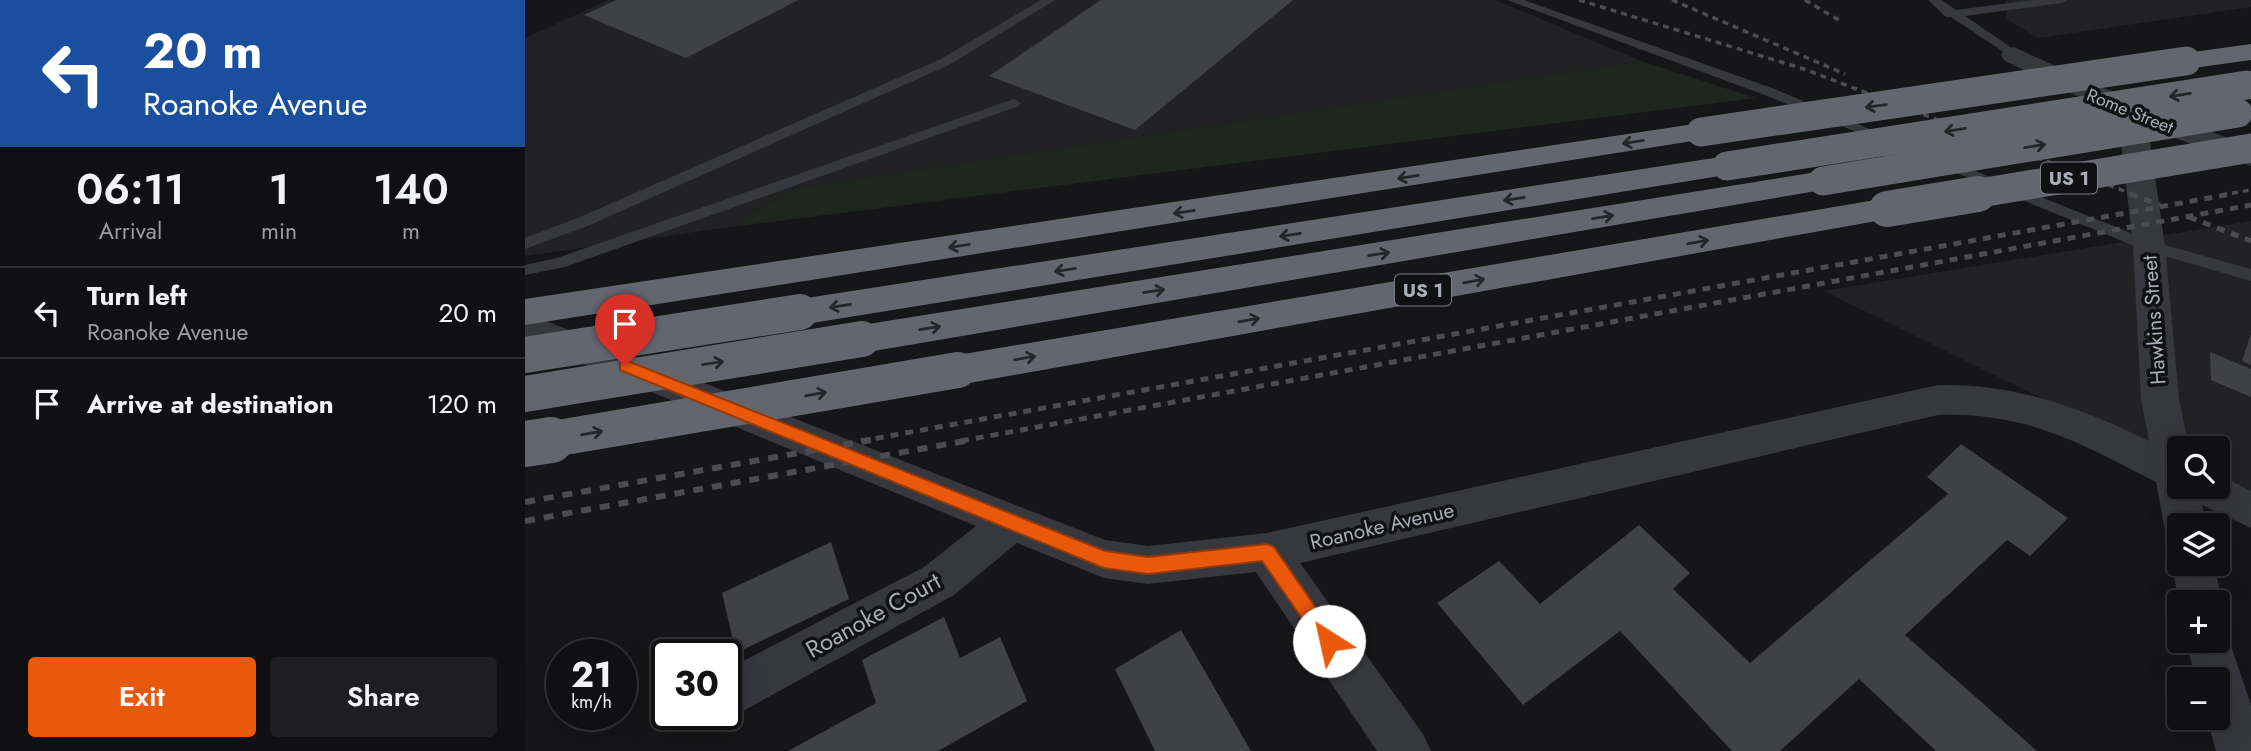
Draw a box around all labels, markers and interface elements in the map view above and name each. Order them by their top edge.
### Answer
text: 20 m [143,16,262,86]
icon: left [28,28,119,119]
text: Roanoke Avenue [143,81,367,127]
street label: Rome Street [2083,82,2178,140]
one-way arrow [2169,89,2192,102]
one-way arrow [1865,100,1888,113]
one-way arrow [1944,124,1967,137]
one-way arrow [1622,136,1645,149]
one-way arrow [2023,139,2046,152]
text: 06:11 [76,159,185,220]
text: 1 [269,159,289,220]
text: 140 [373,159,449,220]
road number: US 1 [2041,162,2097,194]
one-way arrow [1398,171,1420,184]
one-way arrow [1503,193,1526,206]
one-way arrow [1173,205,1195,218]
one-way arrow [1591,210,1614,223]
text: Arrival [99,214,162,248]
text: min [261,214,297,248]
text: m [402,214,420,248]
one-way arrow [1279,229,1302,242]
one-way arrow [1686,235,1709,248]
one-way arrow [948,240,971,253]
one-way arrow [1367,247,1389,260]
street label: Hawkins Street [2135,254,2173,386]
one-way arrow [1054,264,1077,277]
road number: US 1 [1395,274,1451,306]
one-way arrow [1462,274,1484,287]
text: Turn left [87,277,187,315]
one-way arrow [1142,284,1165,297]
icon: left [28,294,66,332]
text: 20 m [439,294,497,332]
pin [595,294,655,366]
one-way arrow [829,300,852,313]
icon: arrive [606,305,644,343]
one-way arrow [1237,313,1260,326]
text: Roanoke Avenue [87,315,248,349]
one-way arrow [918,321,940,334]
one-way arrow [1013,351,1036,365]
one-way arrow [701,356,724,369]
icon: arrive [28,385,66,423]
text: Arrive at destination [87,385,334,423]
text: 120 m [427,385,497,423]
one-way arrow [805,387,827,400]
one-way arrow [580,426,603,439]
map controls [2167,436,2230,730]
button: search [2167,436,2230,499]
street label: Roanoke Avenue [1307,495,1457,557]
button: layers [2167,513,2230,576]
street label: Roanoke Court [799,563,947,667]
button: + [2167,590,2230,653]
position arrow [1292,604,1366,678]
speed limit sign: 30 [651,639,742,730]
text: 21 [571,650,612,700]
button: Exit [28,657,256,737]
button: Share [270,657,497,737]
button: − [2167,667,2230,730]
text: km/h [571,689,612,715]

